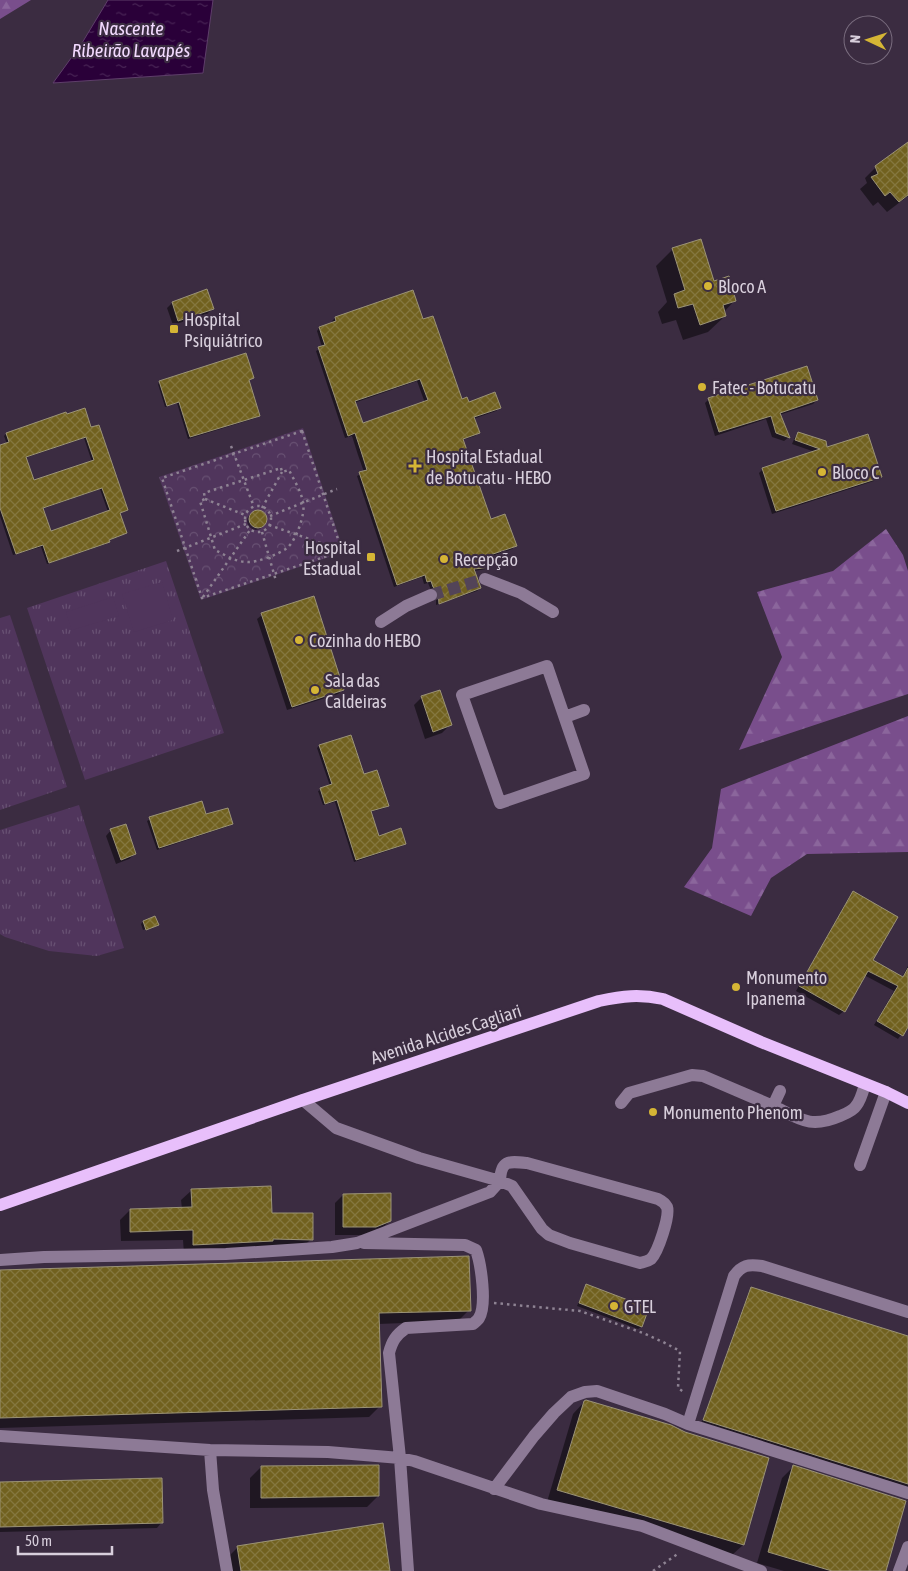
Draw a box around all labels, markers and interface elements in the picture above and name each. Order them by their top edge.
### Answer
north arrow [843,15,893,65]
water label: Nascente Ribeirão Lavapés [72,17,190,61]
text: N [847,34,863,44]
place label: Bloco A [718,276,766,297]
marker: Bloco A [702,280,714,292]
place label: Hospital Psiquiátrico [184,309,263,351]
marker: Hospital Psiquiátrico [168,323,180,335]
place label: Fatec - Botucatu [712,377,816,398]
marker: Fatec - Botucatu [696,381,708,393]
place label: Hospital Estadual de Botucatu - HEBO [426,446,552,488]
marker: Hospital Estadual de Botucatu - HEBO [408,459,422,473]
place label: Bloco C [832,462,879,483]
marker: Bloco C [816,466,828,478]
place label: Hospital Estadual [303,537,361,579]
place label: Recepção [454,549,518,570]
marker: Hospital Estadual [365,551,377,563]
marker: Recepção [438,553,450,565]
place label: Cozinha do HEBO [309,630,421,651]
marker: Cozinha do HEBO [293,634,305,646]
place label: Sala das Caldeiras [325,670,387,712]
marker: Sala das Caldeiras [309,684,321,696]
place label: Monumento Ipanema [746,967,827,1009]
marker: Monumento Ipanema [730,981,742,993]
street label: Avenida Alcides Cagliari [368,1000,524,1068]
place label: Monumento Phenom [663,1102,803,1123]
marker: Monumento Phenom [647,1106,659,1118]
place label: GTEL [624,1296,656,1317]
marker: GTEL [608,1300,620,1312]
scale bar [18,1524,111,1556]
text: 50 m [25,1532,52,1549]

